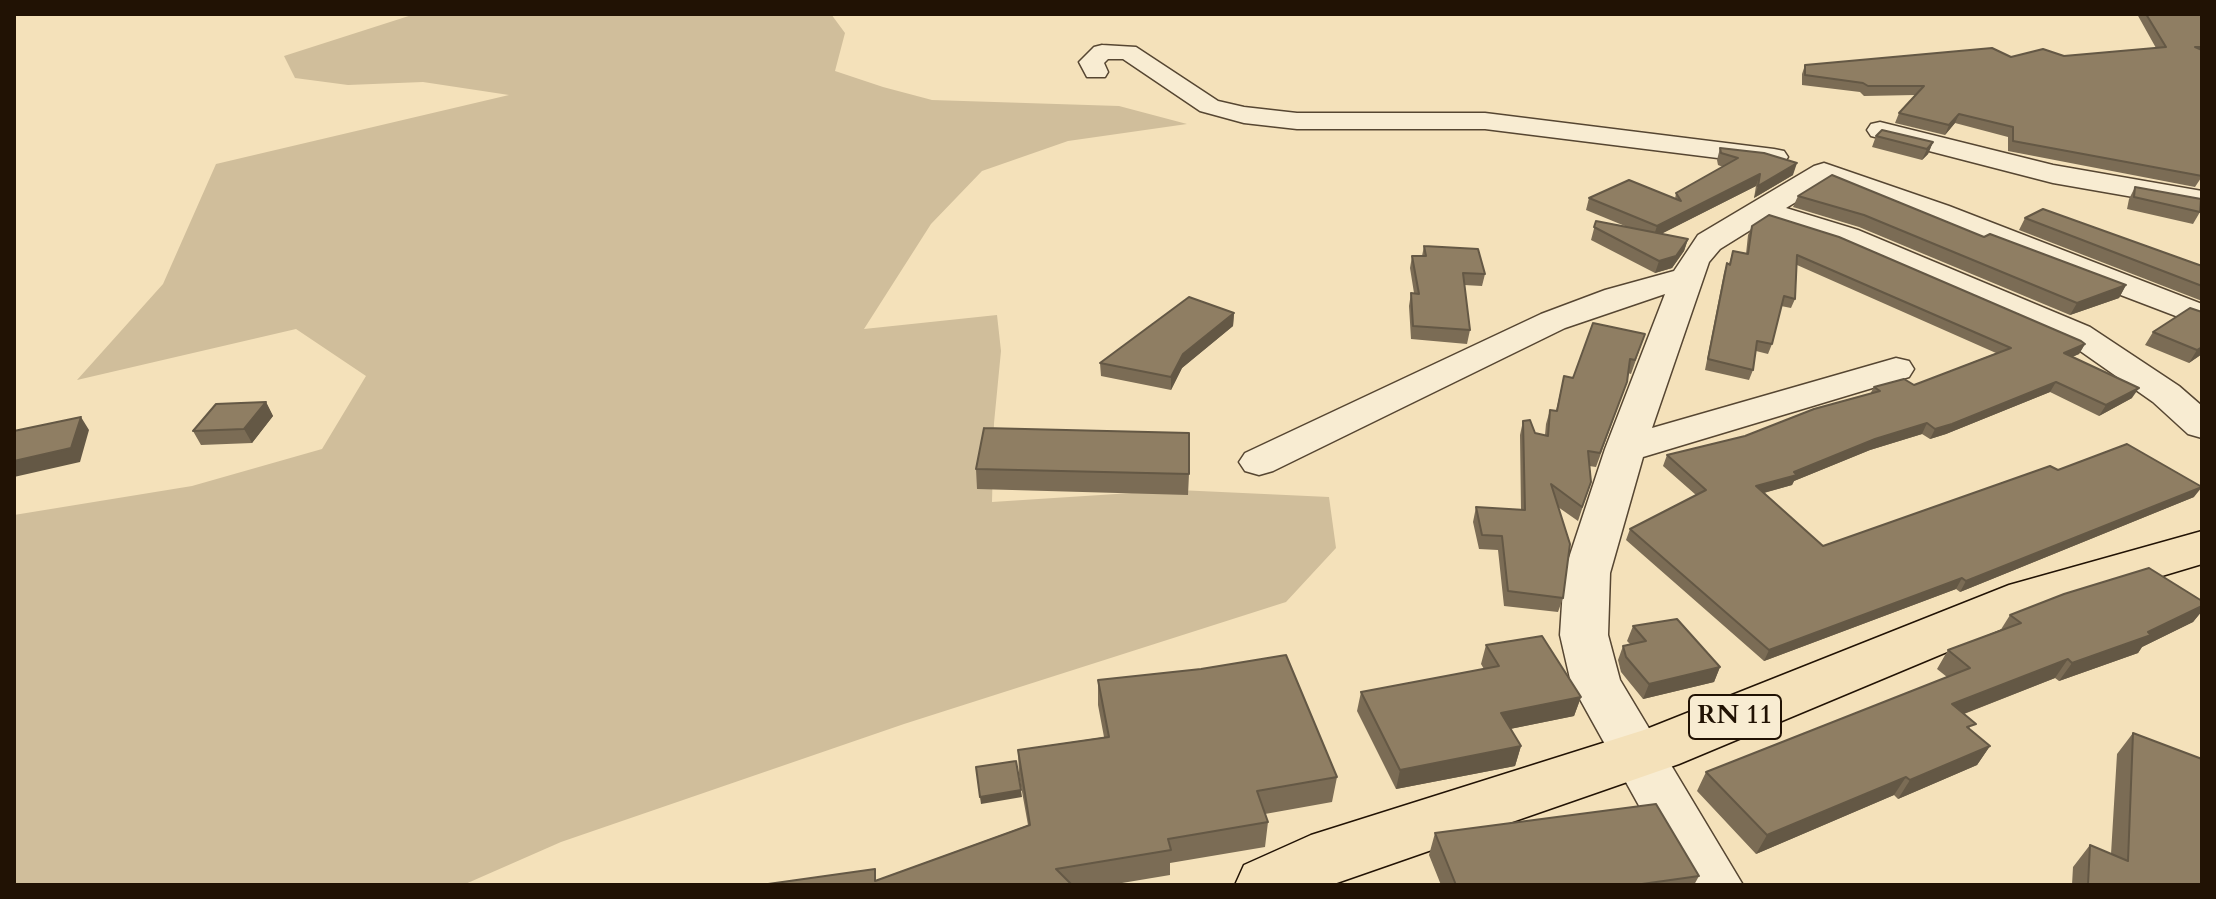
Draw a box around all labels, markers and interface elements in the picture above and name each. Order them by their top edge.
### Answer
road number: RN 11 [1689,695,1781,739]

